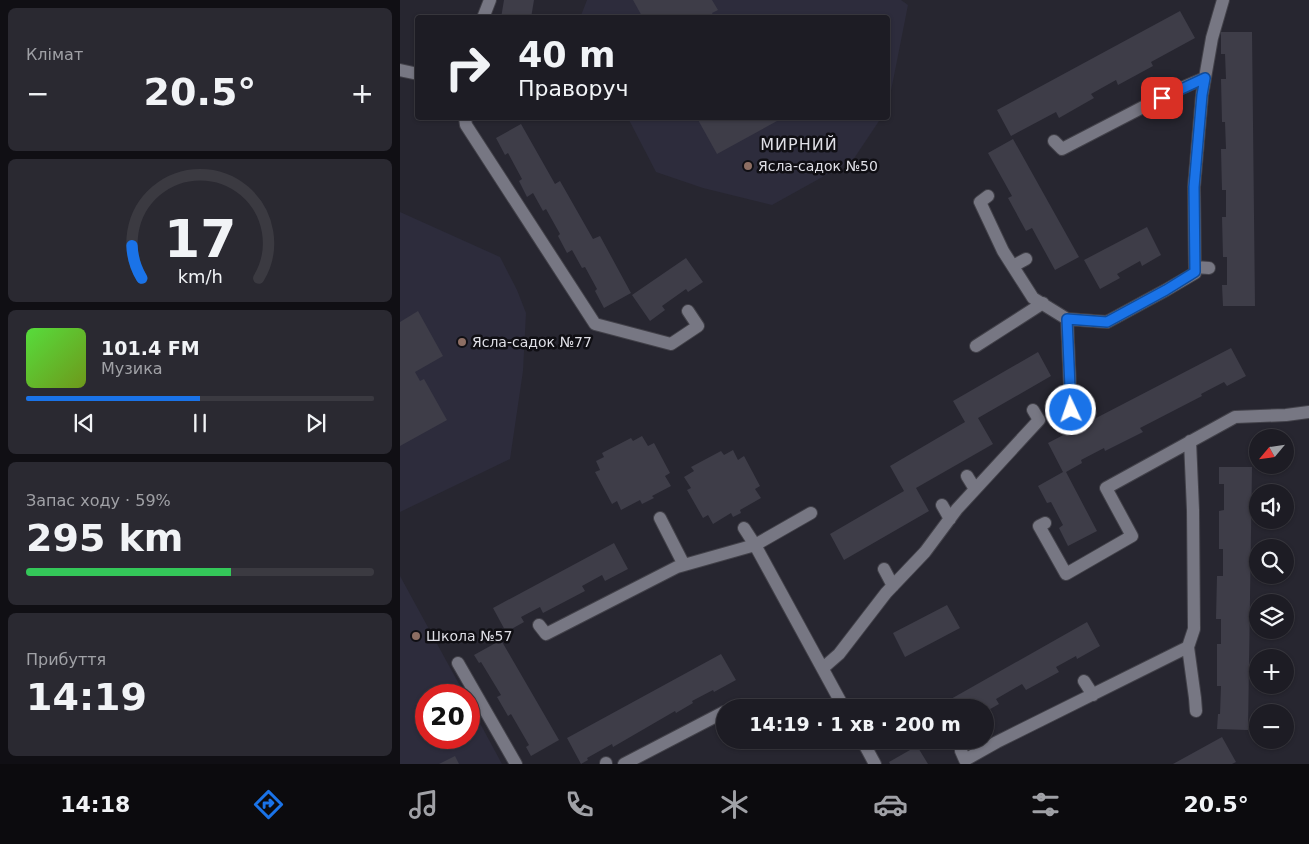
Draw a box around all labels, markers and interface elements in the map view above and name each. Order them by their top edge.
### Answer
icon: right [435,35,500,100]
text: 40 m [518,35,615,75]
text: Клімат [26,45,83,64]
text: 20.5° [144,70,256,114]
text: Праворуч [518,76,628,101]
text: − [26,77,49,110]
text: + [351,77,374,110]
pin [1141,77,1183,119]
icon: arrive [1148,84,1176,112]
district label: МИРНИЙ [760,135,838,154]
place label: Ясла-садок №50 [758,158,878,174]
marker: Ясла-садок №50 [742,160,754,172]
text: 17 [164,209,236,269]
text: km/h [177,266,223,287]
place label: Ясла-садок №77 [472,334,592,350]
marker: Ясла-садок №77 [456,336,468,348]
text: 101.4 FM [101,337,200,359]
text: Музика [101,359,163,378]
position arrow [1044,383,1096,435]
icon: previous [70,409,98,437]
icon: pause [186,409,214,437]
icon: next [302,409,330,437]
north arrow [1249,429,1294,474]
map controls [1249,429,1294,749]
button: sound [1249,484,1294,529]
text: Запас ходу · 59% [26,491,171,510]
text: 295 km [26,516,183,560]
button: search [1249,539,1294,584]
button: layers [1249,594,1294,639]
place label: Школа №57 [426,628,512,644]
marker: Школа №57 [410,630,422,642]
button: + [1249,649,1294,694]
text: Прибуття [26,650,106,669]
text: 14:19 [26,675,147,719]
speed limit sign: 20 [415,684,480,749]
button: − [1249,704,1294,749]
text: 14:19 · 1 хв · 200 m [749,713,961,735]
icon: directions [251,787,286,822]
icon: music [406,787,441,822]
icon: phone [562,787,597,822]
icon: climate [717,787,752,822]
icon: car [873,787,908,822]
icon: filters [1028,787,1063,822]
text: 14:18 [60,792,130,817]
text: 20.5° [1183,792,1249,817]

